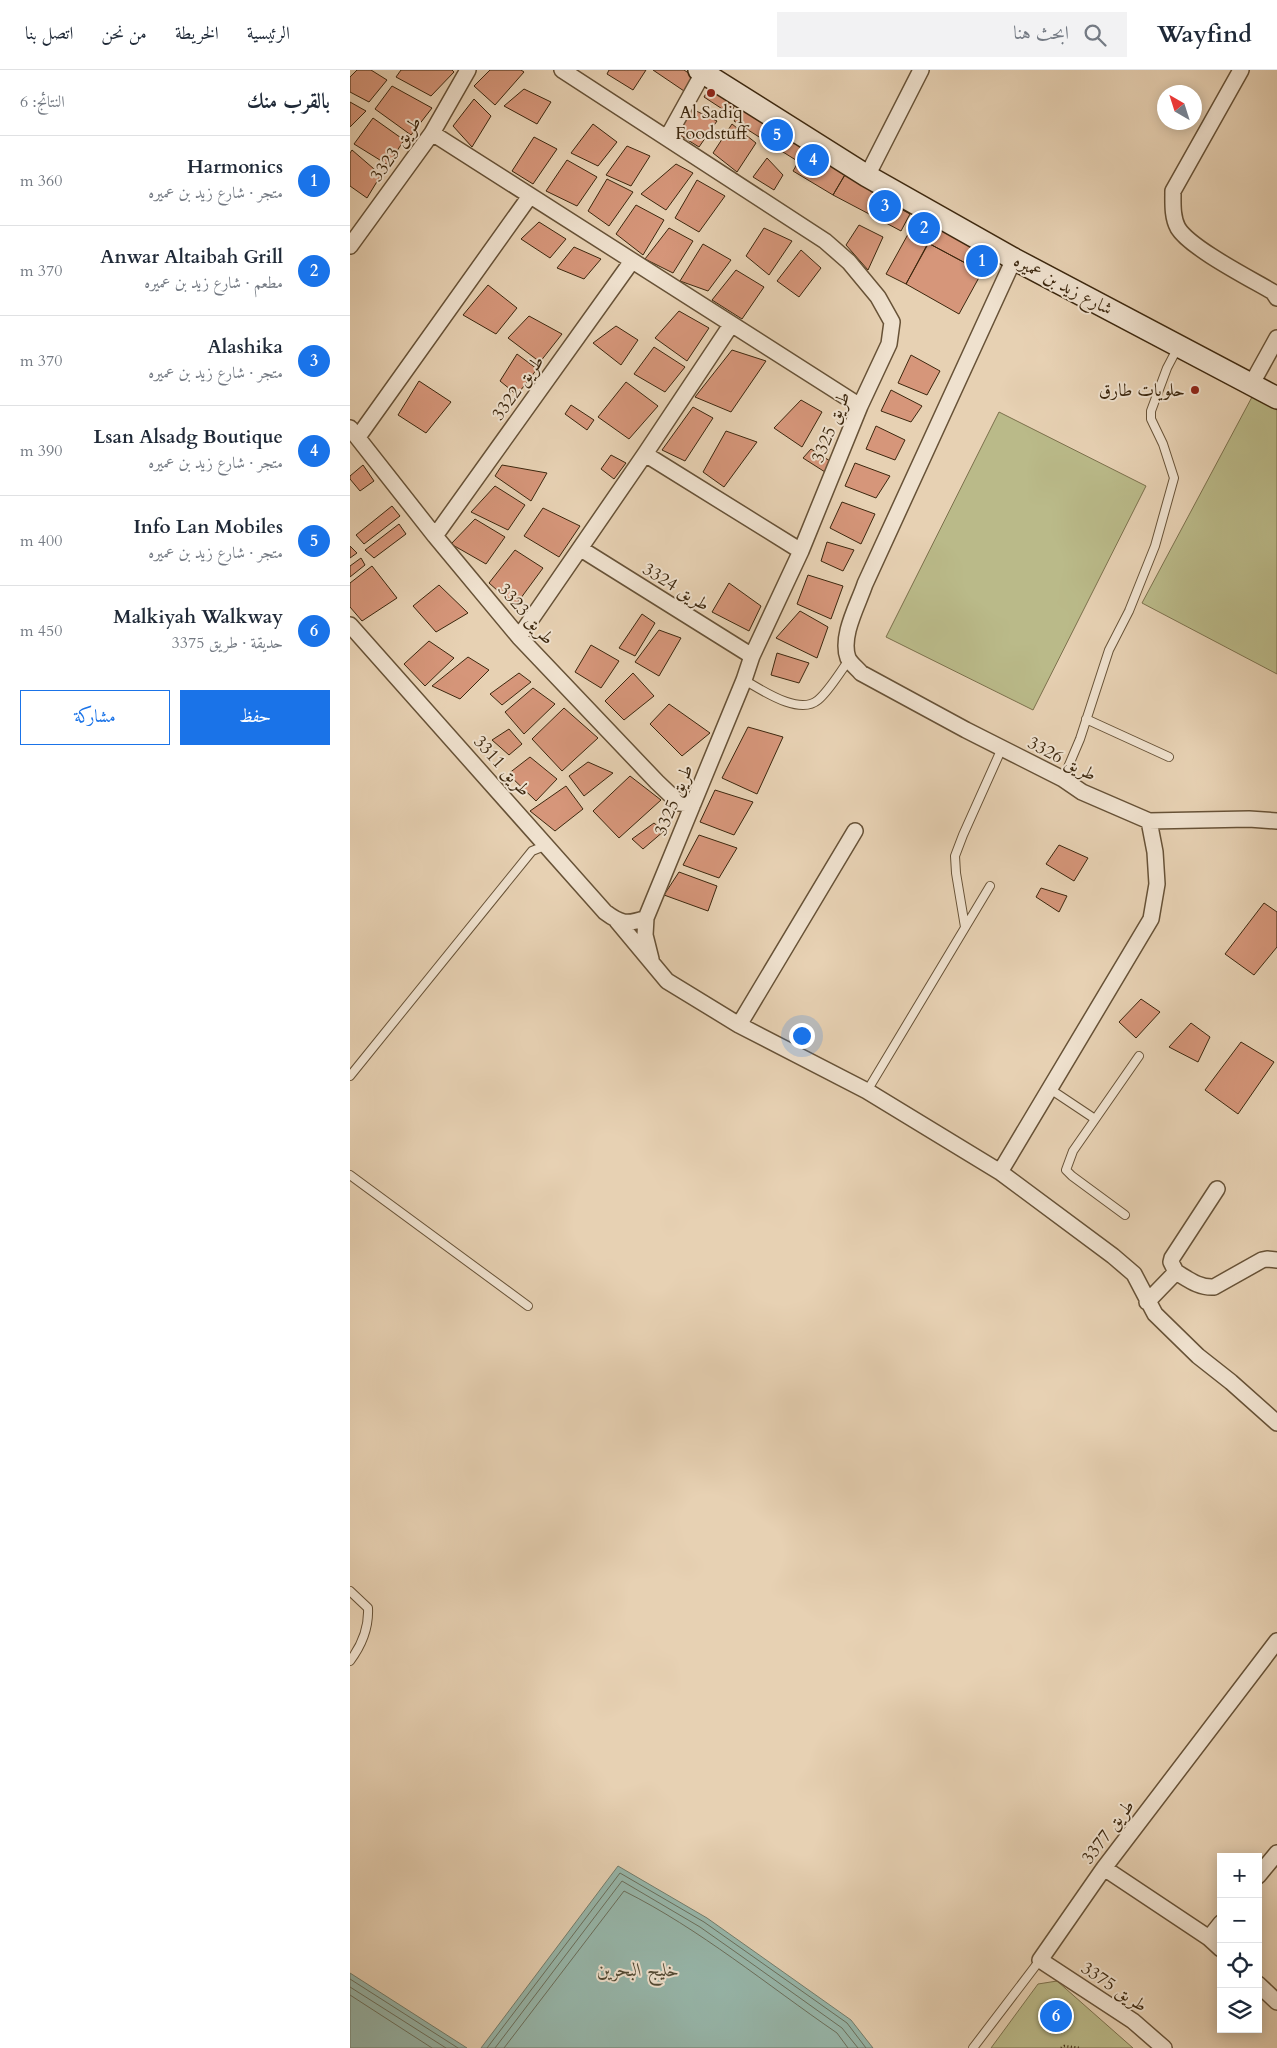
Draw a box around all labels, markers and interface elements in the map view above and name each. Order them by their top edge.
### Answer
search box [777,12,1127,57]
text: Wayfind [1157,18,1252,51]
text: ابحث هنا [1013,20,1069,46]
text: اتصل بنا [25,21,73,46]
text: من نحن [101,21,147,46]
text: الخريطة [175,21,219,46]
text: الرئيسية [247,21,290,46]
icon: search [1081,21,1109,49]
north arrow [1157,85,1202,130]
text: بالقرب منك [247,87,330,116]
marker: Al Sadiq Foodstuff [705,87,717,99]
text: النتائج: 6 [20,91,65,113]
place label: Al Sadiq Foodstuff [675,100,750,146]
street label: طريق 3323 [364,111,428,187]
pin: 5 [761,116,793,154]
pin: 4 [797,141,829,179]
text: Harmonics [187,154,283,180]
text: 360 m [20,170,62,192]
text: 1 [310,170,318,192]
text: متجر · شارع زيد بن عميره [148,182,283,204]
pin: 3 [869,187,901,225]
pin: 2 [908,209,940,247]
pin: 1 [966,242,998,280]
text: Anwar Altaibah Grill [100,244,283,270]
street label: شارع زيد بن عميره [1008,248,1117,323]
text: 370 m [20,260,62,282]
text: 2 [310,260,318,282]
text: مطعم · شارع زيد بن عميره [144,272,283,294]
text: Alashika [208,334,283,360]
text: 370 m [20,350,62,372]
text: 3 [310,350,318,372]
street label: طريق 3322 [486,350,550,426]
text: متجر · شارع زيد بن عميره [148,362,283,384]
place label: حلويات طارق [1099,378,1185,403]
marker: حلويات طارق [1189,384,1201,396]
street label: طريق 3325 [805,388,857,466]
text: Lsan Alsadg Boutique [93,424,283,450]
text: 390 m [20,440,62,462]
text: 4 [310,440,318,462]
text: متجر · شارع زيد بن عميره [148,452,283,474]
text: Info Lan Mobiles [133,514,283,540]
text: 400 m [20,530,62,552]
text: 5 [310,530,318,552]
text: متجر · شارع زيد بن عميره [148,542,283,564]
street label: طريق 3324 [638,557,714,617]
street label: طريق 3323 [492,578,560,650]
text: Malkiyah Walkway [113,604,283,630]
text: 450 m [20,620,62,642]
text: 6 [310,620,318,642]
text: حديقة · طريق 3375 [172,632,283,654]
button: مشاركة [20,690,170,745]
button: حفظ [180,690,330,745]
street label: طريق 3311 [468,730,536,802]
street label: طريق 3326 [1023,730,1101,788]
street label: طريق 3325 [648,761,700,839]
your location [789,1023,815,1049]
street label: طريق 3377 [1076,1795,1140,1869]
map controls [1217,1853,1262,2033]
button: + [1217,1853,1262,1898]
button: − [1217,1898,1262,1943]
button: locate [1217,1943,1262,1988]
street label: طريق 3375 [1076,1956,1152,2018]
water label: خليج البحرين [597,1957,679,1987]
button: layers [1217,1988,1262,2033]
pin: 6 [1040,1997,1072,2035]

